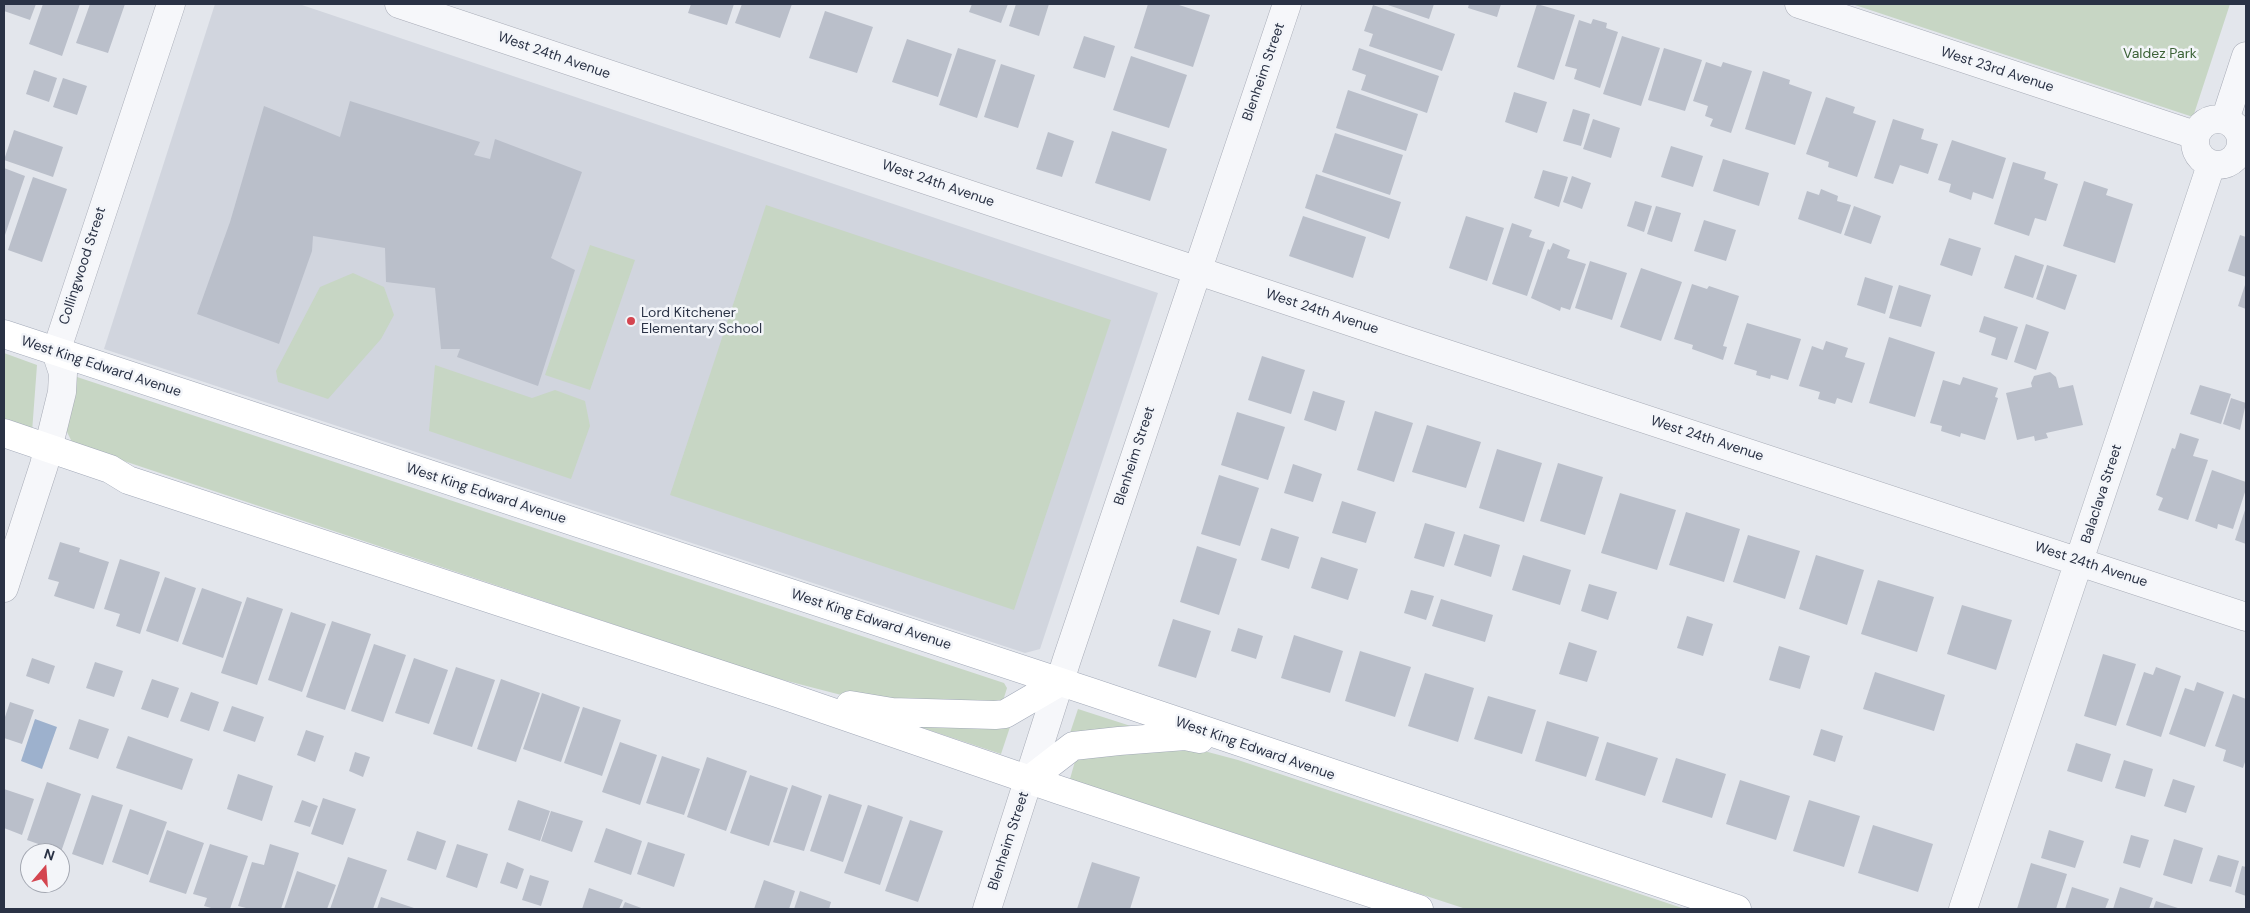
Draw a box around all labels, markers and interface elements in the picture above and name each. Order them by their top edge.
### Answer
street label: Blenheim Street [1239,21,1289,123]
street label: West 24th Avenue [496,29,612,83]
street label: West 23rd Avenue [1938,44,2056,96]
park label: Valdez Park [2123,46,2197,62]
street label: West 24th Avenue [880,157,996,211]
street label: Collingwood Street [56,205,110,327]
street label: West 24th Avenue [1263,286,1381,338]
place label: Lord Kitchener Elementary School [641,305,762,338]
marker: Lord Kitchener Elementary School [625,315,637,327]
street label: West King Edward Avenue [19,333,183,401]
street label: Blenheim Street [1111,405,1159,507]
street label: West 24th Avenue [1648,413,1766,465]
street label: Balaclava Street [2078,442,2126,546]
street label: West King Edward Avenue [404,460,568,528]
street label: West 24th Avenue [2032,539,2150,591]
street label: West King Edward Avenue [789,586,953,654]
street label: West King Edward Avenue [1173,714,1337,784]
street label: Blenheim Street [985,790,1033,892]
north arrow [20,843,70,893]
text: N [42,845,57,865]

